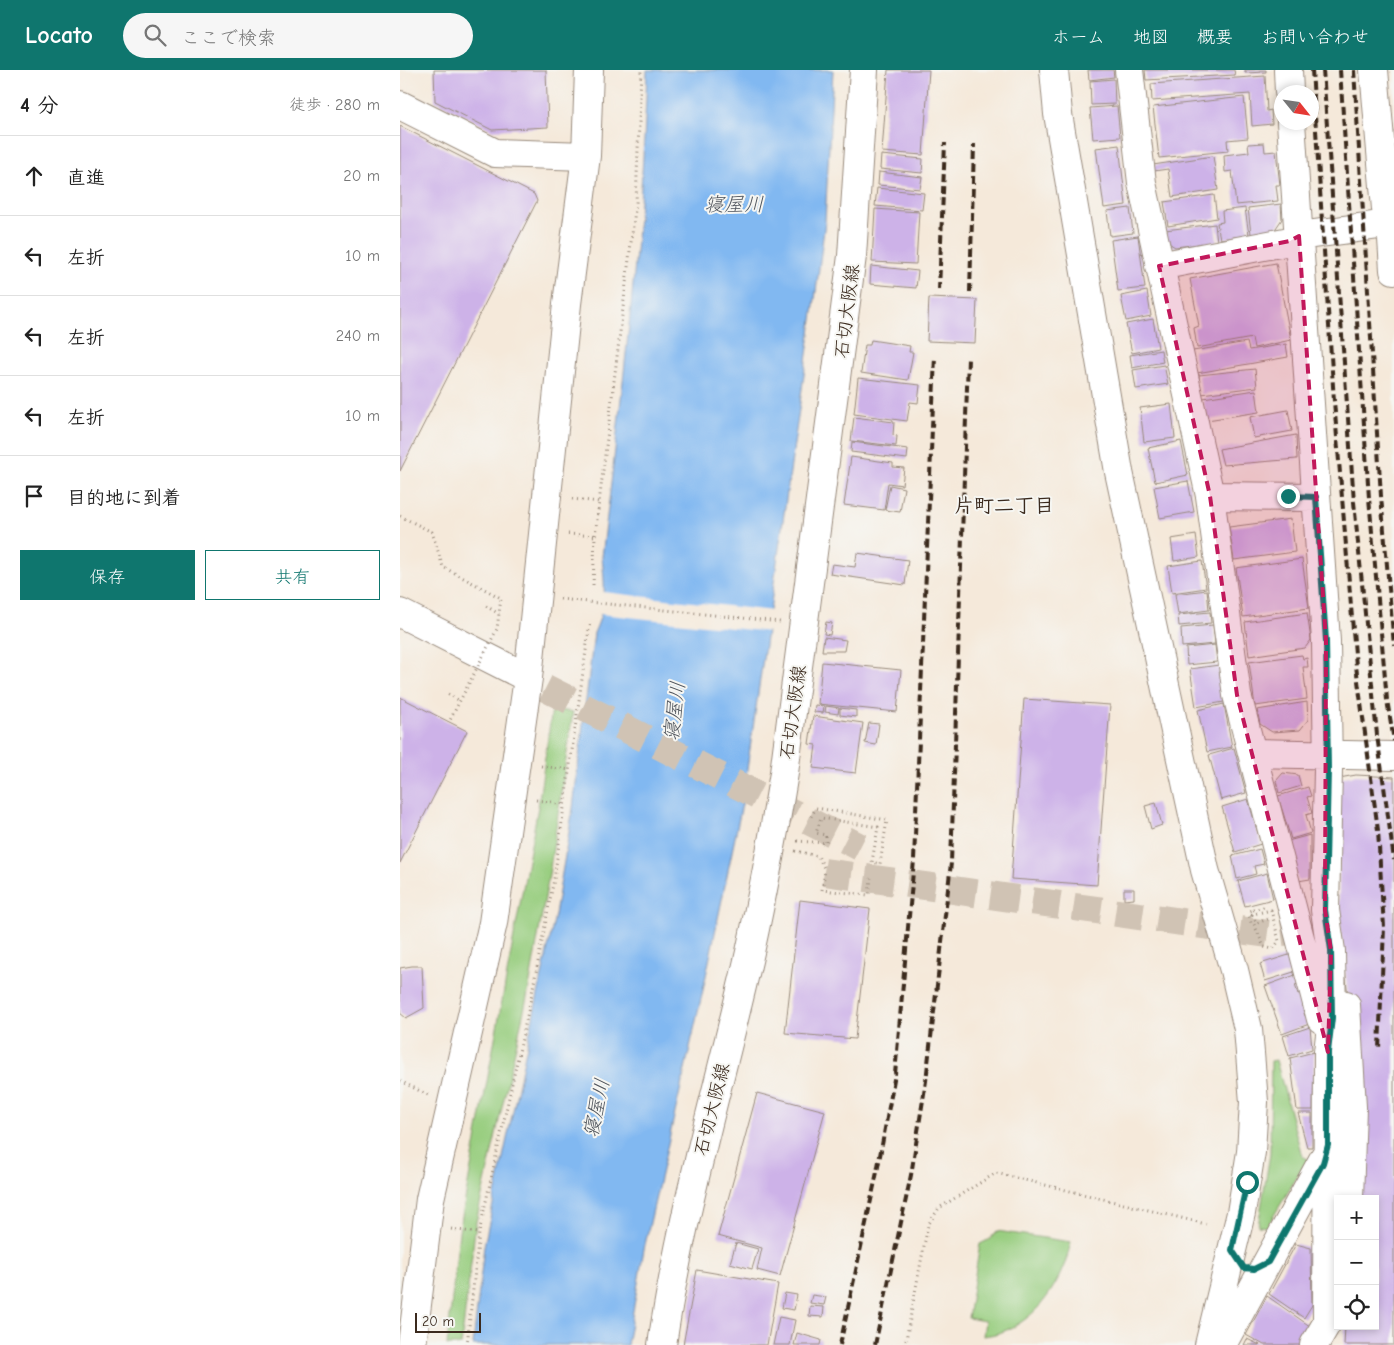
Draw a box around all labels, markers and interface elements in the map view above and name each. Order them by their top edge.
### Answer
search box [123,13,473,58]
text: Locato [25,21,93,49]
icon: search [141,21,169,49]
text: ここで検索 [181,27,276,49]
text: ホーム [1052,27,1105,48]
text: 地図 [1133,27,1169,48]
text: 概要 [1197,27,1233,48]
text: お問い合わせ [1261,27,1369,48]
north arrow [1274,85,1319,130]
text: 4 分 [20,93,58,117]
text: 徒歩 · 280 m [290,96,380,114]
icon: ahead [20,162,48,190]
text: 直進 [67,167,105,189]
text: 20 m [343,167,380,185]
water label: 寝屋川 [704,193,764,216]
icon: left [20,242,48,270]
text: 左折 [67,247,105,269]
text: 10 m [345,247,380,265]
street label: 石切大阪線 [830,263,864,360]
icon: left [20,322,48,350]
text: 左折 [67,327,105,349]
text: 240 m [336,327,380,345]
icon: left [20,402,48,430]
text: 左折 [67,407,105,429]
text: 10 m [345,407,380,425]
icon: arrive [20,482,48,510]
route end [1277,485,1300,508]
text: 目的地に到着 [67,487,181,509]
district label: 片町二丁目 [954,494,1054,517]
button: 保存 [20,550,195,600]
button: 共有 [205,550,380,600]
street label: 石切大阪線 [775,664,810,761]
water label: 寝屋川 [659,680,690,742]
street label: 石切大阪線 [690,1060,734,1158]
water label: 寝屋川 [579,1076,614,1140]
route start [1236,1171,1259,1194]
map controls [1334,1195,1379,1330]
button: + [1334,1195,1379,1240]
button: − [1334,1240,1379,1285]
button: locate [1334,1285,1379,1330]
scale bar [415,1310,481,1333]
text: 20 m [422,1313,454,1330]

